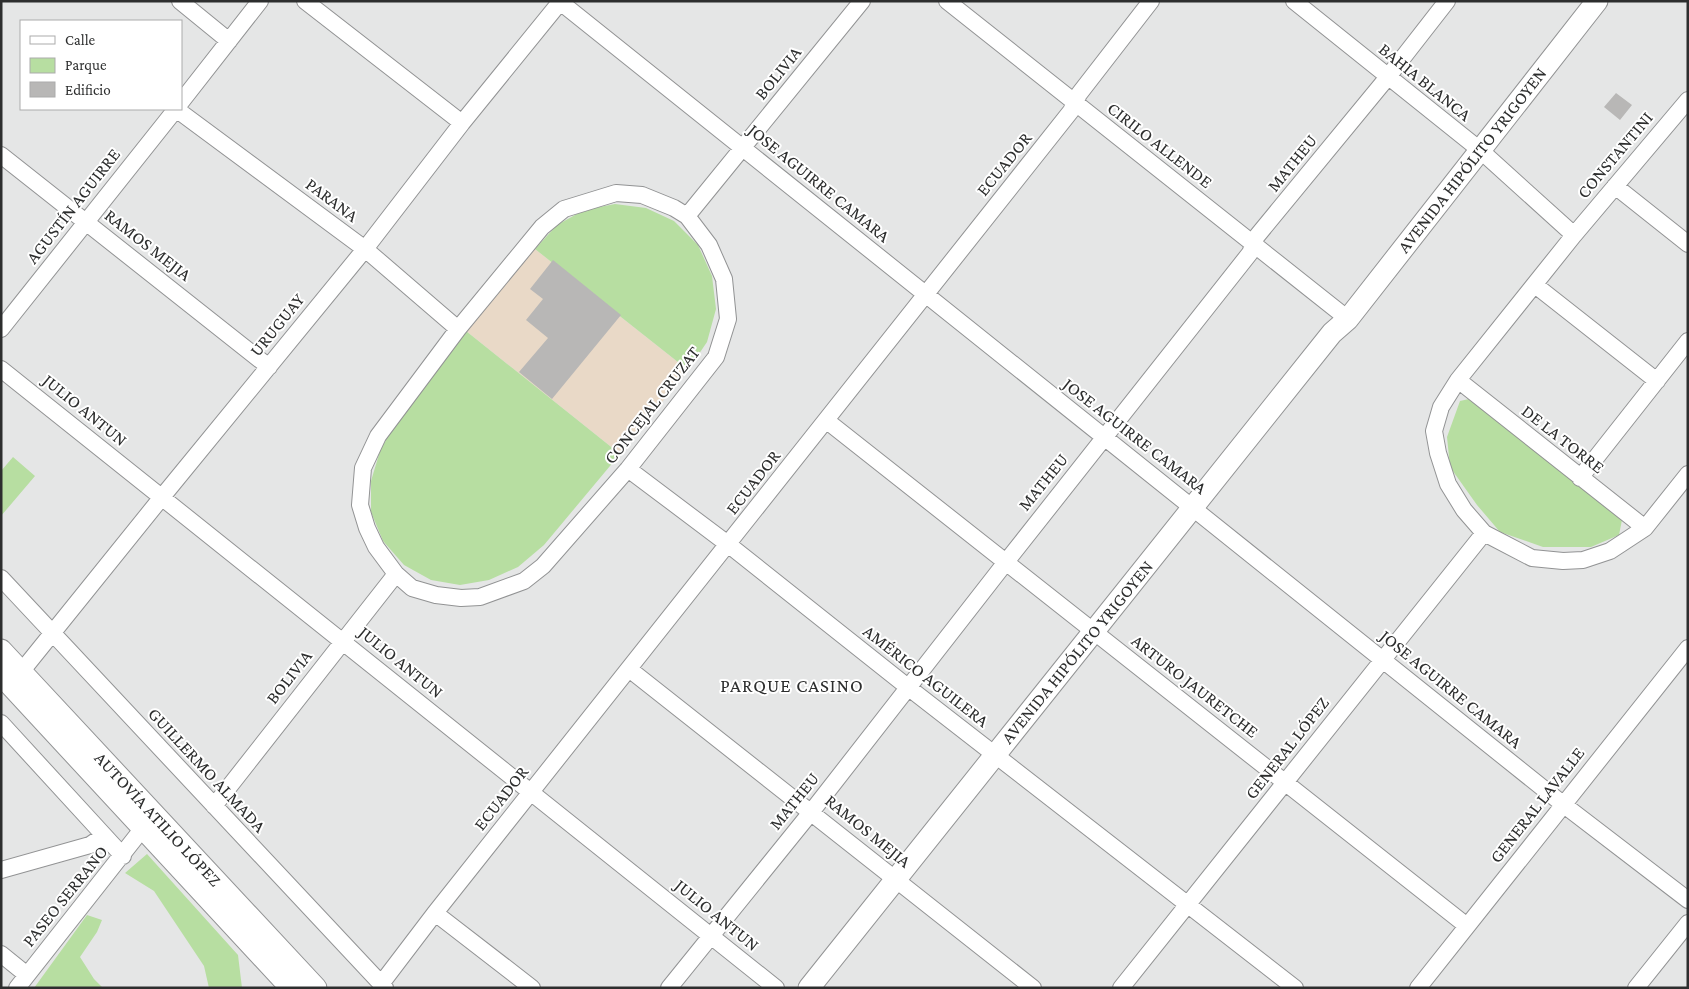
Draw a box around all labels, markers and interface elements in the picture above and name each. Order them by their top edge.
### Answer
legend [20,20,182,110]
text: Calle [65,32,96,48]
street label: BAHIA BLANCA [1375,39,1476,126]
street label: BOLIVIA [751,42,806,104]
text: Parque [65,57,107,74]
street label: AVENIDA HIPÓLITO YRIGOYEN [1393,63,1551,257]
text: Edificio [65,82,111,98]
street label: CIRILO ALLENDE [1104,98,1217,192]
street label: CONSTANTINI [1573,108,1657,202]
street label: JOSE AGUIRRE CAMARA [743,118,894,247]
street label: ECUADOR [972,127,1036,200]
street label: MATHEU [1263,130,1321,196]
street label: AGUSTÍN AGUIRRE [22,144,124,267]
street label: PARANA [302,174,363,227]
street label: RAMOS MEJIA [101,205,196,285]
street label: URUGUAY [246,289,309,360]
street label: CONCEJAL CRUZAT [600,342,704,468]
street label: JULIO ANTUN [37,369,131,450]
street label: JOSE AGUIRRE CAMARA [1058,373,1211,499]
street label: DE LA TORRE [1518,401,1608,478]
street label: ECUADOR [722,445,785,518]
street label: MATHEU [1014,449,1072,515]
street label: AVENIDA HIPÓLITO YRIGOYEN [997,556,1157,748]
street label: JULIO ANTUN [353,621,447,702]
street label: AMÉRICO AGUILERA [859,621,993,732]
street label: JOSE AGUIRRE CAMARA [1375,624,1526,753]
street label: ARTURO JAURETCHE [1128,630,1262,742]
street label: BOLIVIA [262,646,317,708]
district label: PARQUE CASINO [720,675,864,696]
street label: GENERAL LÓPEZ [1241,693,1333,803]
street label: GUILLERMO ALMADA [144,704,270,837]
street label: GENERAL LAVALLE [1486,743,1589,867]
street label: AUTOVÍA ATILIO LÓPEZ [91,748,225,890]
street label: ECUADOR [470,761,533,834]
street label: MATHEU [765,768,823,834]
street label: RAMOS MEJIA [821,790,915,872]
street label: PASEO SERRANO [18,842,112,950]
street label: JULIO ANTUN [669,874,763,955]

